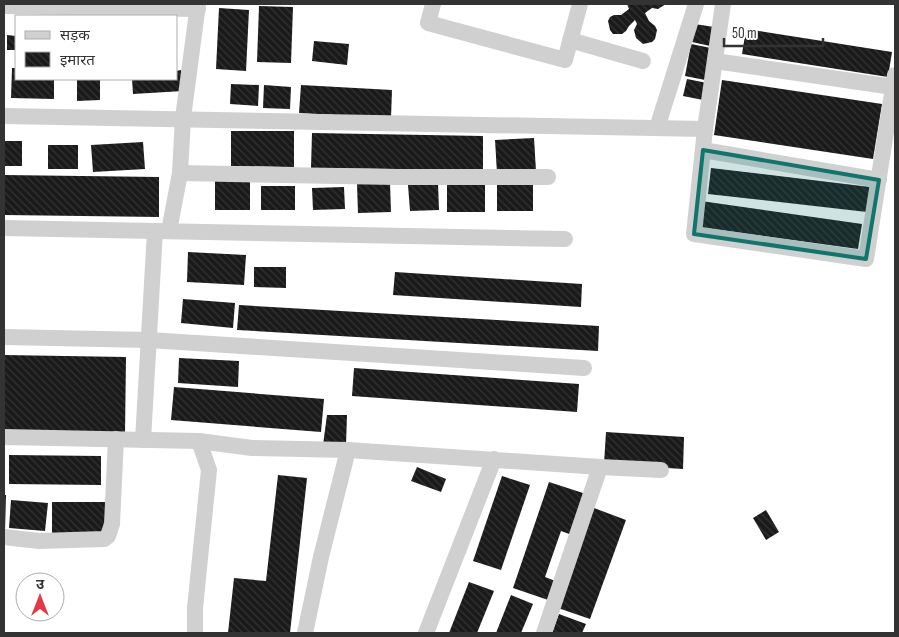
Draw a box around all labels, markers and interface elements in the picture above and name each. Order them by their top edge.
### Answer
legend [15,15,178,80]
scale bar [724,15,823,47]
text: 50 m [732,24,757,43]
text: सड़क [60,26,90,45]
text: इमारत [60,51,95,70]
north arrow [15,572,65,622]
text: उ [36,576,45,593]

